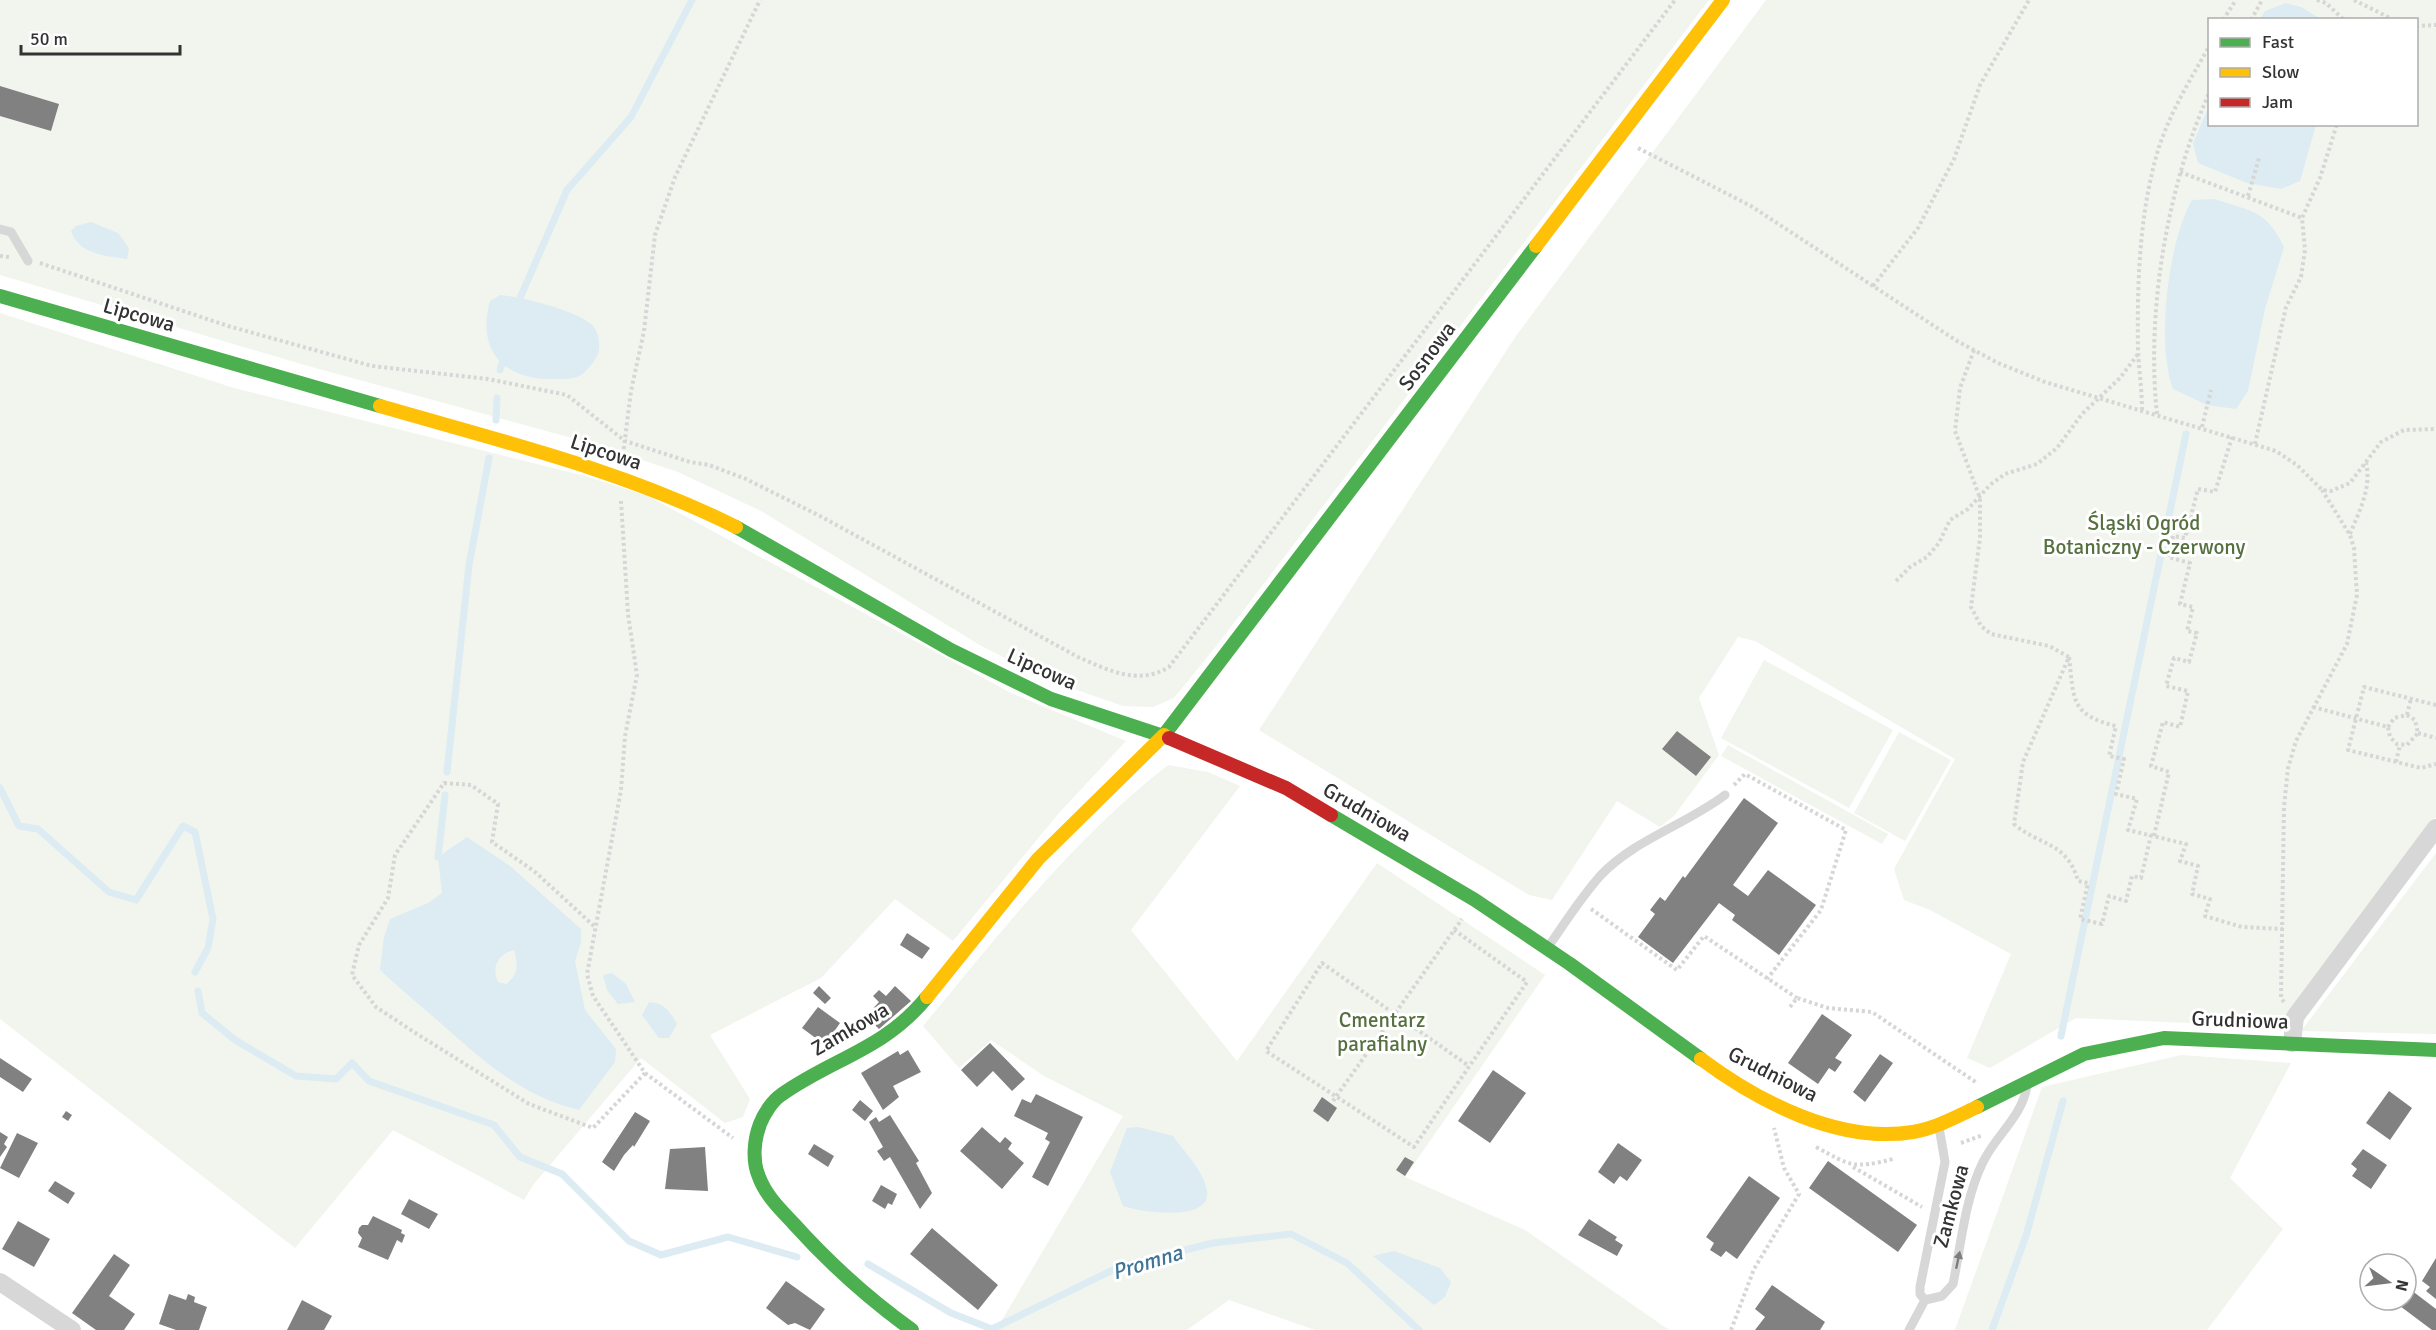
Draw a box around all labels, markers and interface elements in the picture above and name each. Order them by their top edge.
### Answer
scale bar [21,18,180,56]
legend [2208,18,2418,126]
text: 50 m [30,28,68,50]
text: Fast [2262,31,2294,53]
text: Slow [2262,61,2299,83]
text: Jam [2262,91,2293,113]
street label: Lipcowa [100,292,178,338]
street label: Sosnowa [1393,316,1461,396]
street label: Lipcowa [567,428,645,476]
park label: Śląski Ogród Botaniczny - Czerwony [2043,510,2245,560]
street label: Lipcowa [1003,642,1081,696]
street label: Grudniowa [1318,776,1416,848]
street label: Zamkowa [807,996,893,1062]
street label: Grudniowa [2191,1005,2289,1035]
park label: Cmentarz parafialny [1337,1007,1427,1057]
street label: Grudniowa [1724,1040,1822,1108]
street label: Zamkowa [1927,1161,1975,1251]
water label: Promna [1109,1238,1186,1285]
one-way arrow [1954,1250,1963,1269]
north arrow [2358,1252,2418,1312]
text: N [2391,1278,2413,1293]

